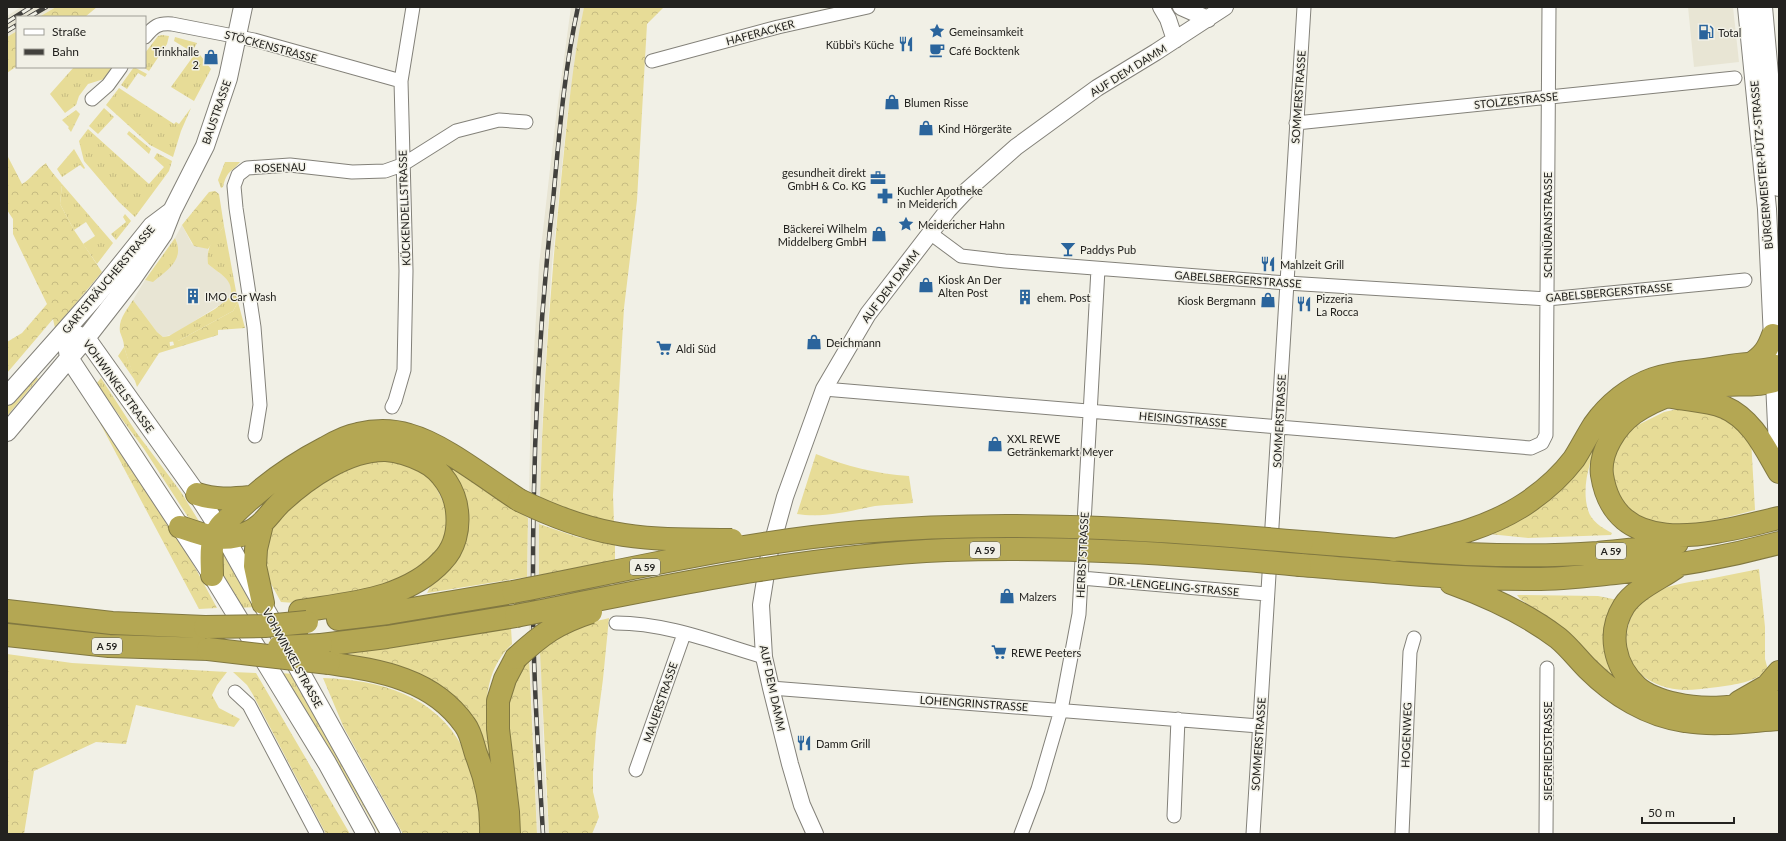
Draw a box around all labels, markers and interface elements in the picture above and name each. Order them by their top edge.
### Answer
legend [16,16,146,68]
street label: HAFERACKER [724,17,796,47]
place icon: Gemeinsamkeit [928,22,946,40]
fuel station icon: Total [1697,23,1715,41]
text: Straße [52,24,86,39]
place label: Gemeinsamkeit [949,25,1023,38]
place label: Total [1718,26,1741,39]
street label: STÖCKENSTRASSE [223,27,319,65]
restaurant icon: Kübbi's Küche [897,35,915,53]
place label: Kübbi's Küche [826,38,894,51]
cafe icon: Café Bocktenk [928,41,946,59]
street label: AUF DEM DAMM [1087,41,1169,99]
text: Bahn [52,44,79,59]
place label: Café Bocktenk [949,44,1020,57]
place label: Trinkhalle 2 [153,45,199,71]
shop icon: Trinkhalle 2 [202,48,220,66]
street label: SOMMERSTRASSE [1288,50,1308,144]
street label: BAUSTRASSE [199,78,233,146]
street label: BÜRGERMEISTER-PÜTZ-STRASSE [1747,80,1775,250]
street label: STOLZESTRASSE [1473,89,1559,111]
shop icon: Blumen Risse [883,93,901,111]
place label: Blumen Risse [904,96,969,109]
shop icon: Kind Hörgeräte [917,119,935,137]
place label: Kind Hörgeräte [938,122,1012,135]
street label: KÜCKENDELLSTRASSE [395,150,413,266]
street label: ROSENAU [254,160,306,174]
place label: gesundheit direkt GmbH & Co. KG [782,166,866,192]
office icon: gesundheit direkt GmbH & Co. KG [869,169,887,187]
street label: SCHNÜRANSTRASSE [1541,172,1554,278]
place label: Kuchler Apotheke in Meiderich [897,184,983,210]
pharmacy icon: Kuchler Apotheke in Meiderich [876,187,894,205]
place icon: Meidericher Hahn [897,215,915,233]
place label: Meidericher Hahn [918,218,1005,231]
street label: GARTSTRÄUCHERSTRASSE [59,222,157,336]
place label: Bäckerei Wilhelm Middelberg GmbH [778,222,867,248]
shop icon: Bäckerei Wilhelm Middelberg GmbH [870,225,888,243]
bar icon: Paddys Pub [1059,240,1077,258]
place label: Paddys Pub [1080,243,1136,256]
street label: AUF DEM DAMM [858,247,922,325]
restaurant icon: Mahlzeit Grill [1259,255,1277,273]
place label: Mahlzeit Grill [1280,258,1344,271]
street label: GABELSBERGERSTRASSE [1174,268,1302,290]
place label: Kiosk An Der Alten Post [938,273,1001,299]
shop icon: Kiosk An Der Alten Post [917,276,935,294]
street label: GABELSBERGERSTRASSE [1545,280,1673,304]
building icon: IMO Car Wash [184,287,202,305]
building icon: ehem. Post [1016,288,1034,306]
place label: IMO Car Wash [205,290,276,303]
place label: ehem. Post [1037,291,1091,304]
shop icon: Kiosk Bergmann [1259,291,1277,309]
place label: Pizzeria La Rocca [1316,292,1359,318]
place label: Kiosk Bergmann [1177,294,1256,307]
restaurant icon: Pizzeria La Rocca [1295,295,1313,313]
shop icon: Deichmann [805,333,823,351]
place label: Deichmann [826,336,881,349]
street label: VOHWINKELSTRASSE [81,337,157,435]
supermarket icon: Aldi Süd [655,339,673,357]
place label: Aldi Süd [676,342,716,355]
street label: SOMMERSTRASSE [1270,374,1288,468]
street label: HEISINGSTRASSE [1138,409,1228,429]
place label: XXL REWE Getränkemarkt Meyer [1007,432,1113,458]
shop icon: XXL REWE Getränkemarkt Meyer [986,435,1004,453]
street label: HERBSTSTRASSE [1073,512,1091,598]
road number: A 59 [970,542,1000,558]
road number: A 59 [1596,543,1626,559]
road number: A 59 [630,559,660,575]
street label: DR.-LENGELING-STRASSE [1108,574,1240,598]
shop icon: Malzers [998,587,1016,605]
place label: Malzers [1019,590,1057,603]
street label: VOHWINKELSTRASSE [260,606,326,710]
road number: A 59 [92,638,122,654]
supermarket icon: REWE Peeters [990,643,1008,661]
street label: AUF DEM DAMM [758,644,788,732]
place label: REWE Peeters [1011,646,1081,659]
street label: MAUERSTRASSE [640,660,680,744]
street label: LOHENGRINSTRASSE [919,693,1029,713]
street label: SOMMERSTRASSE [1248,697,1268,791]
street label: SIEGFRIEDSTRASSE [1541,701,1554,801]
street label: HOGENWEG [1398,702,1414,768]
restaurant icon: Damm Grill [795,734,813,752]
place label: Damm Grill [816,737,870,750]
scale bar [1642,799,1734,825]
text: 50 m [1648,805,1675,820]

